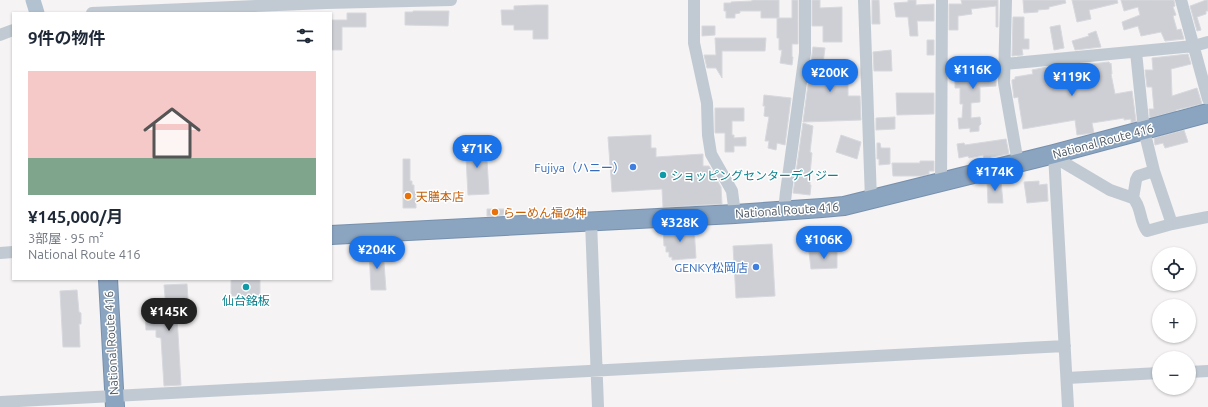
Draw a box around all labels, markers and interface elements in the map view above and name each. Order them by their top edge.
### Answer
icon: filters [294,25,316,47]
text: 9件の物件 [28,28,106,47]
pin: ¥116K [945,56,1001,90]
pin: ¥200K [802,59,858,93]
text: ¥116K [954,62,992,76]
pin: ¥119K [1044,63,1100,97]
text: ¥200K [811,65,849,79]
text: ¥119K [1053,69,1091,83]
icon: home [136,97,208,169]
street label: National Route 416 [1051,121,1155,161]
pin: ¥71K [453,135,501,169]
text: ¥71K [462,141,492,155]
pin: ¥174K [967,158,1023,192]
place label: Fujiya（ハニー） [534,161,625,174]
marker: Fujiya（ハニー） [628,162,638,172]
text: ¥174K [976,164,1014,178]
place label: ショッピングセンターデイジー [671,169,839,182]
marker: ショッピングセンターデイジー [658,170,668,180]
place label: 天膳本店 [416,190,464,203]
marker: 天膳本店 [403,191,413,201]
street label: National Route 416 [735,200,840,220]
place label: らーめん福の神 [503,206,587,219]
text: ¥145,000/月 [28,207,123,226]
marker: らーめん福の神 [490,207,500,217]
pin: ¥328K [652,209,708,243]
text: ¥328K [661,215,699,229]
pin: ¥106K [796,226,852,260]
text: 3部屋 · 95 m² [28,231,104,245]
text: ¥106K [805,232,843,246]
pin: ¥204K [349,236,405,270]
text: ¥204K [358,242,396,256]
text: National Route 416 [28,247,141,261]
map controls [1152,247,1196,395]
button: locate [1152,247,1196,291]
place label: GENKY松岡店 [674,261,748,274]
marker: GENKY松岡店 [751,262,761,272]
marker: 仙台銘板 [241,282,251,292]
street label: National Route 416 [102,291,120,395]
place label: 仙台銘板 [222,294,270,307]
pin: ¥145K [141,298,197,332]
button: + [1152,299,1196,343]
text: ¥145K [150,304,188,318]
button: − [1152,351,1196,395]

